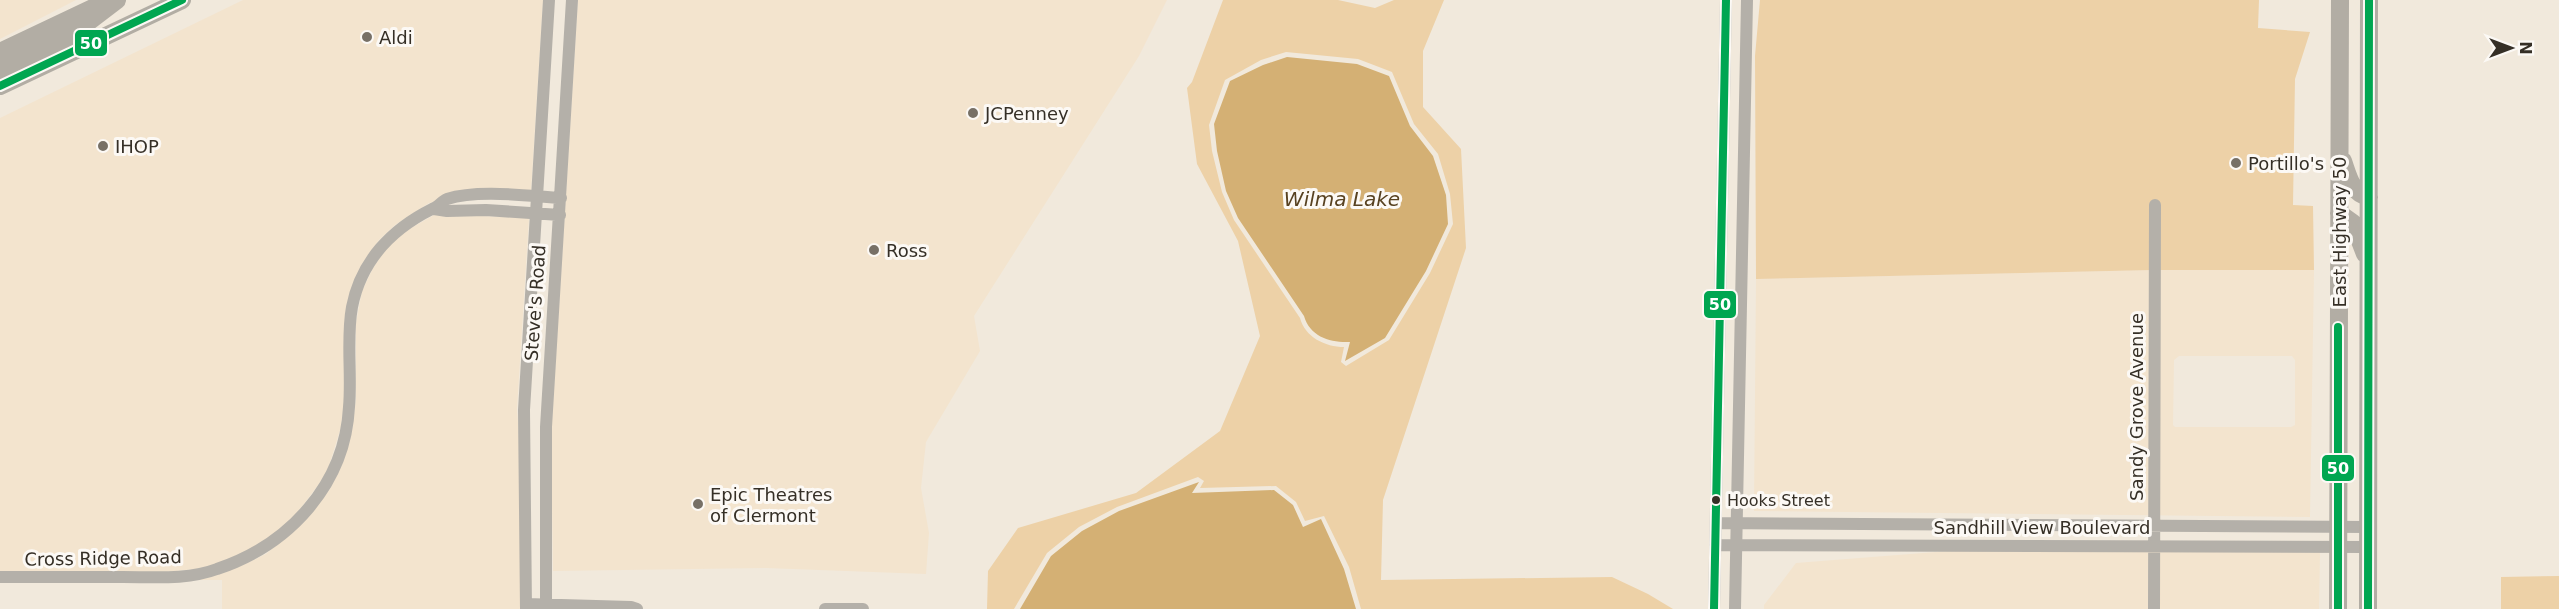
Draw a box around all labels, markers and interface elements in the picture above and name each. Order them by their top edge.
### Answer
north arrow [2481,18,2541,78]
place label: Aldi [379,27,413,48]
line badge: 50 [74,29,108,57]
marker: Aldi [360,30,374,44]
text: 50 [80,34,102,53]
text: N [2516,41,2535,55]
place label: JCPenney [984,103,1069,124]
marker: JCPenney [966,106,980,120]
place label: IHOP [115,136,159,157]
marker: IHOP [96,139,110,153]
place label: Portillo's [2248,153,2324,174]
marker: Portillo's [2229,156,2243,170]
street label: East Highway 50 [2329,157,2350,307]
water label: Wilma Lake [1284,187,1400,211]
place label: Ross [886,240,927,261]
marker: Ross [867,243,881,257]
street label: Steve's Road [520,244,550,362]
line badge: 50 [1703,290,1737,319]
text: 50 [1709,295,1731,314]
street label: Sandy Grove Avenue [2126,313,2147,501]
line badge: 50 [2321,454,2355,482]
text: 50 [2327,459,2349,478]
place label: Epic Theatres of Clermont [710,484,832,526]
place label: Hooks Street [1727,491,1830,510]
marker: Hooks Street [1710,494,1722,506]
marker: Epic Theatres of Clermont [691,497,705,511]
street label: Sandhill View Boulevard [1934,517,2150,538]
street label: Cross Ridge Road [24,546,182,570]

